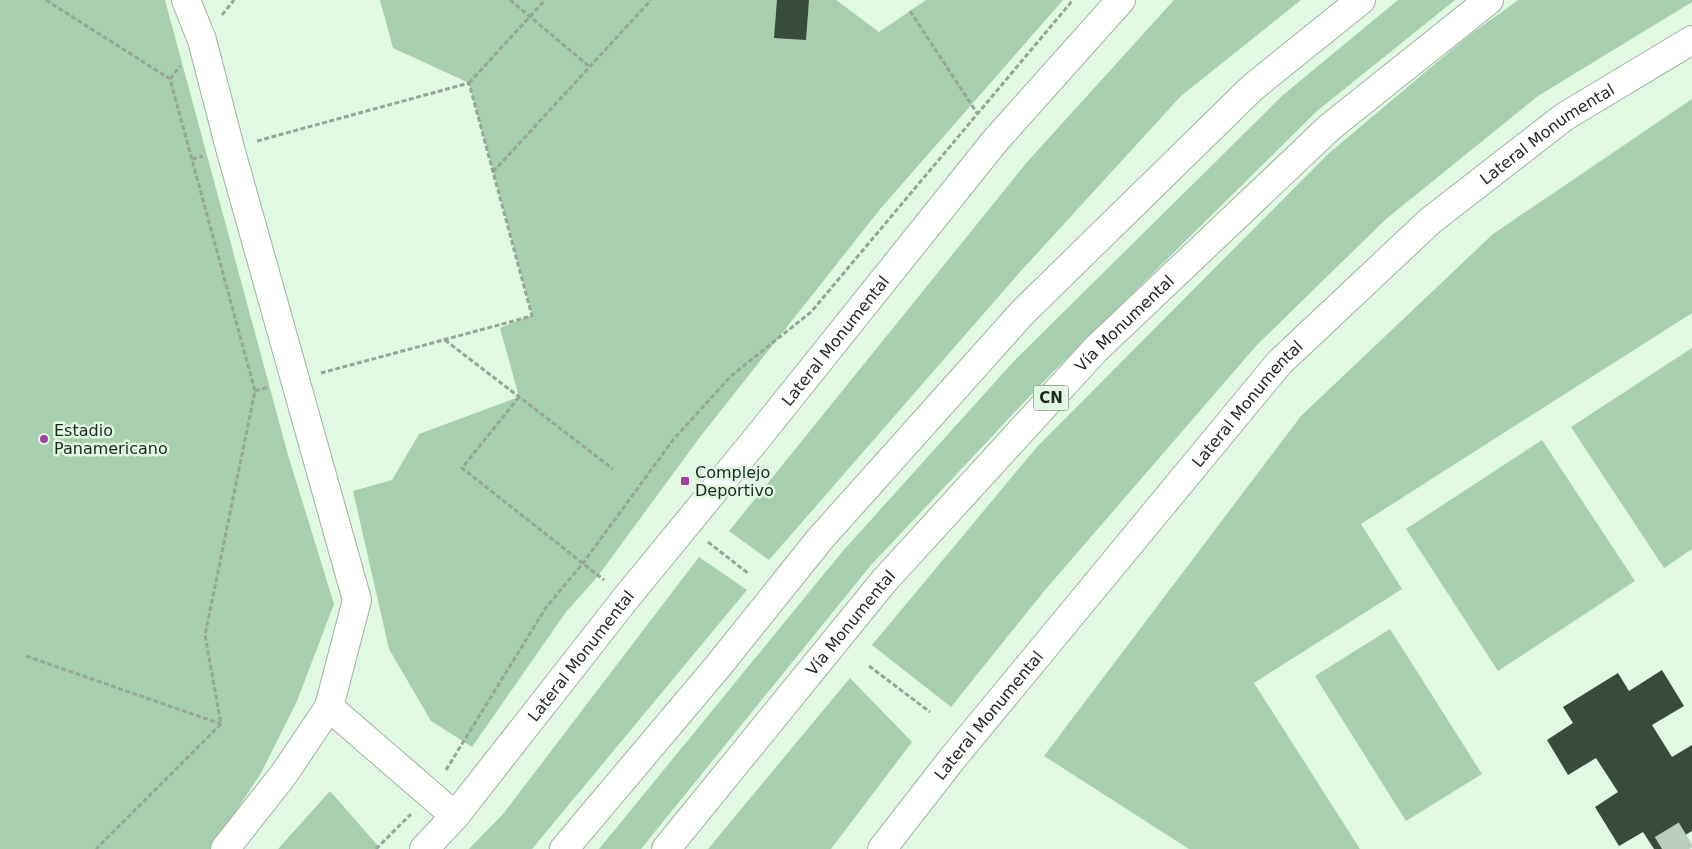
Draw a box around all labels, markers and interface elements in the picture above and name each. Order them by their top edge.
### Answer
street label: Lateral Monumental [1476,80,1618,188]
street label: Vía Monumental [1071,271,1178,375]
street label: Lateral Monumental [777,272,893,409]
street label: Lateral Monumental [1188,336,1307,471]
road number: CN [1034,386,1068,410]
place label: Estadio Panamericano [54,421,168,458]
marker: Estadio Panamericano [38,433,50,445]
place label: Complejo Deportivo [695,463,774,500]
marker: Complejo Deportivo [679,475,691,487]
street label: Vía Monumental [802,566,899,679]
street label: Lateral Monumental [524,587,638,725]
street label: Lateral Monumental [930,647,1047,783]

